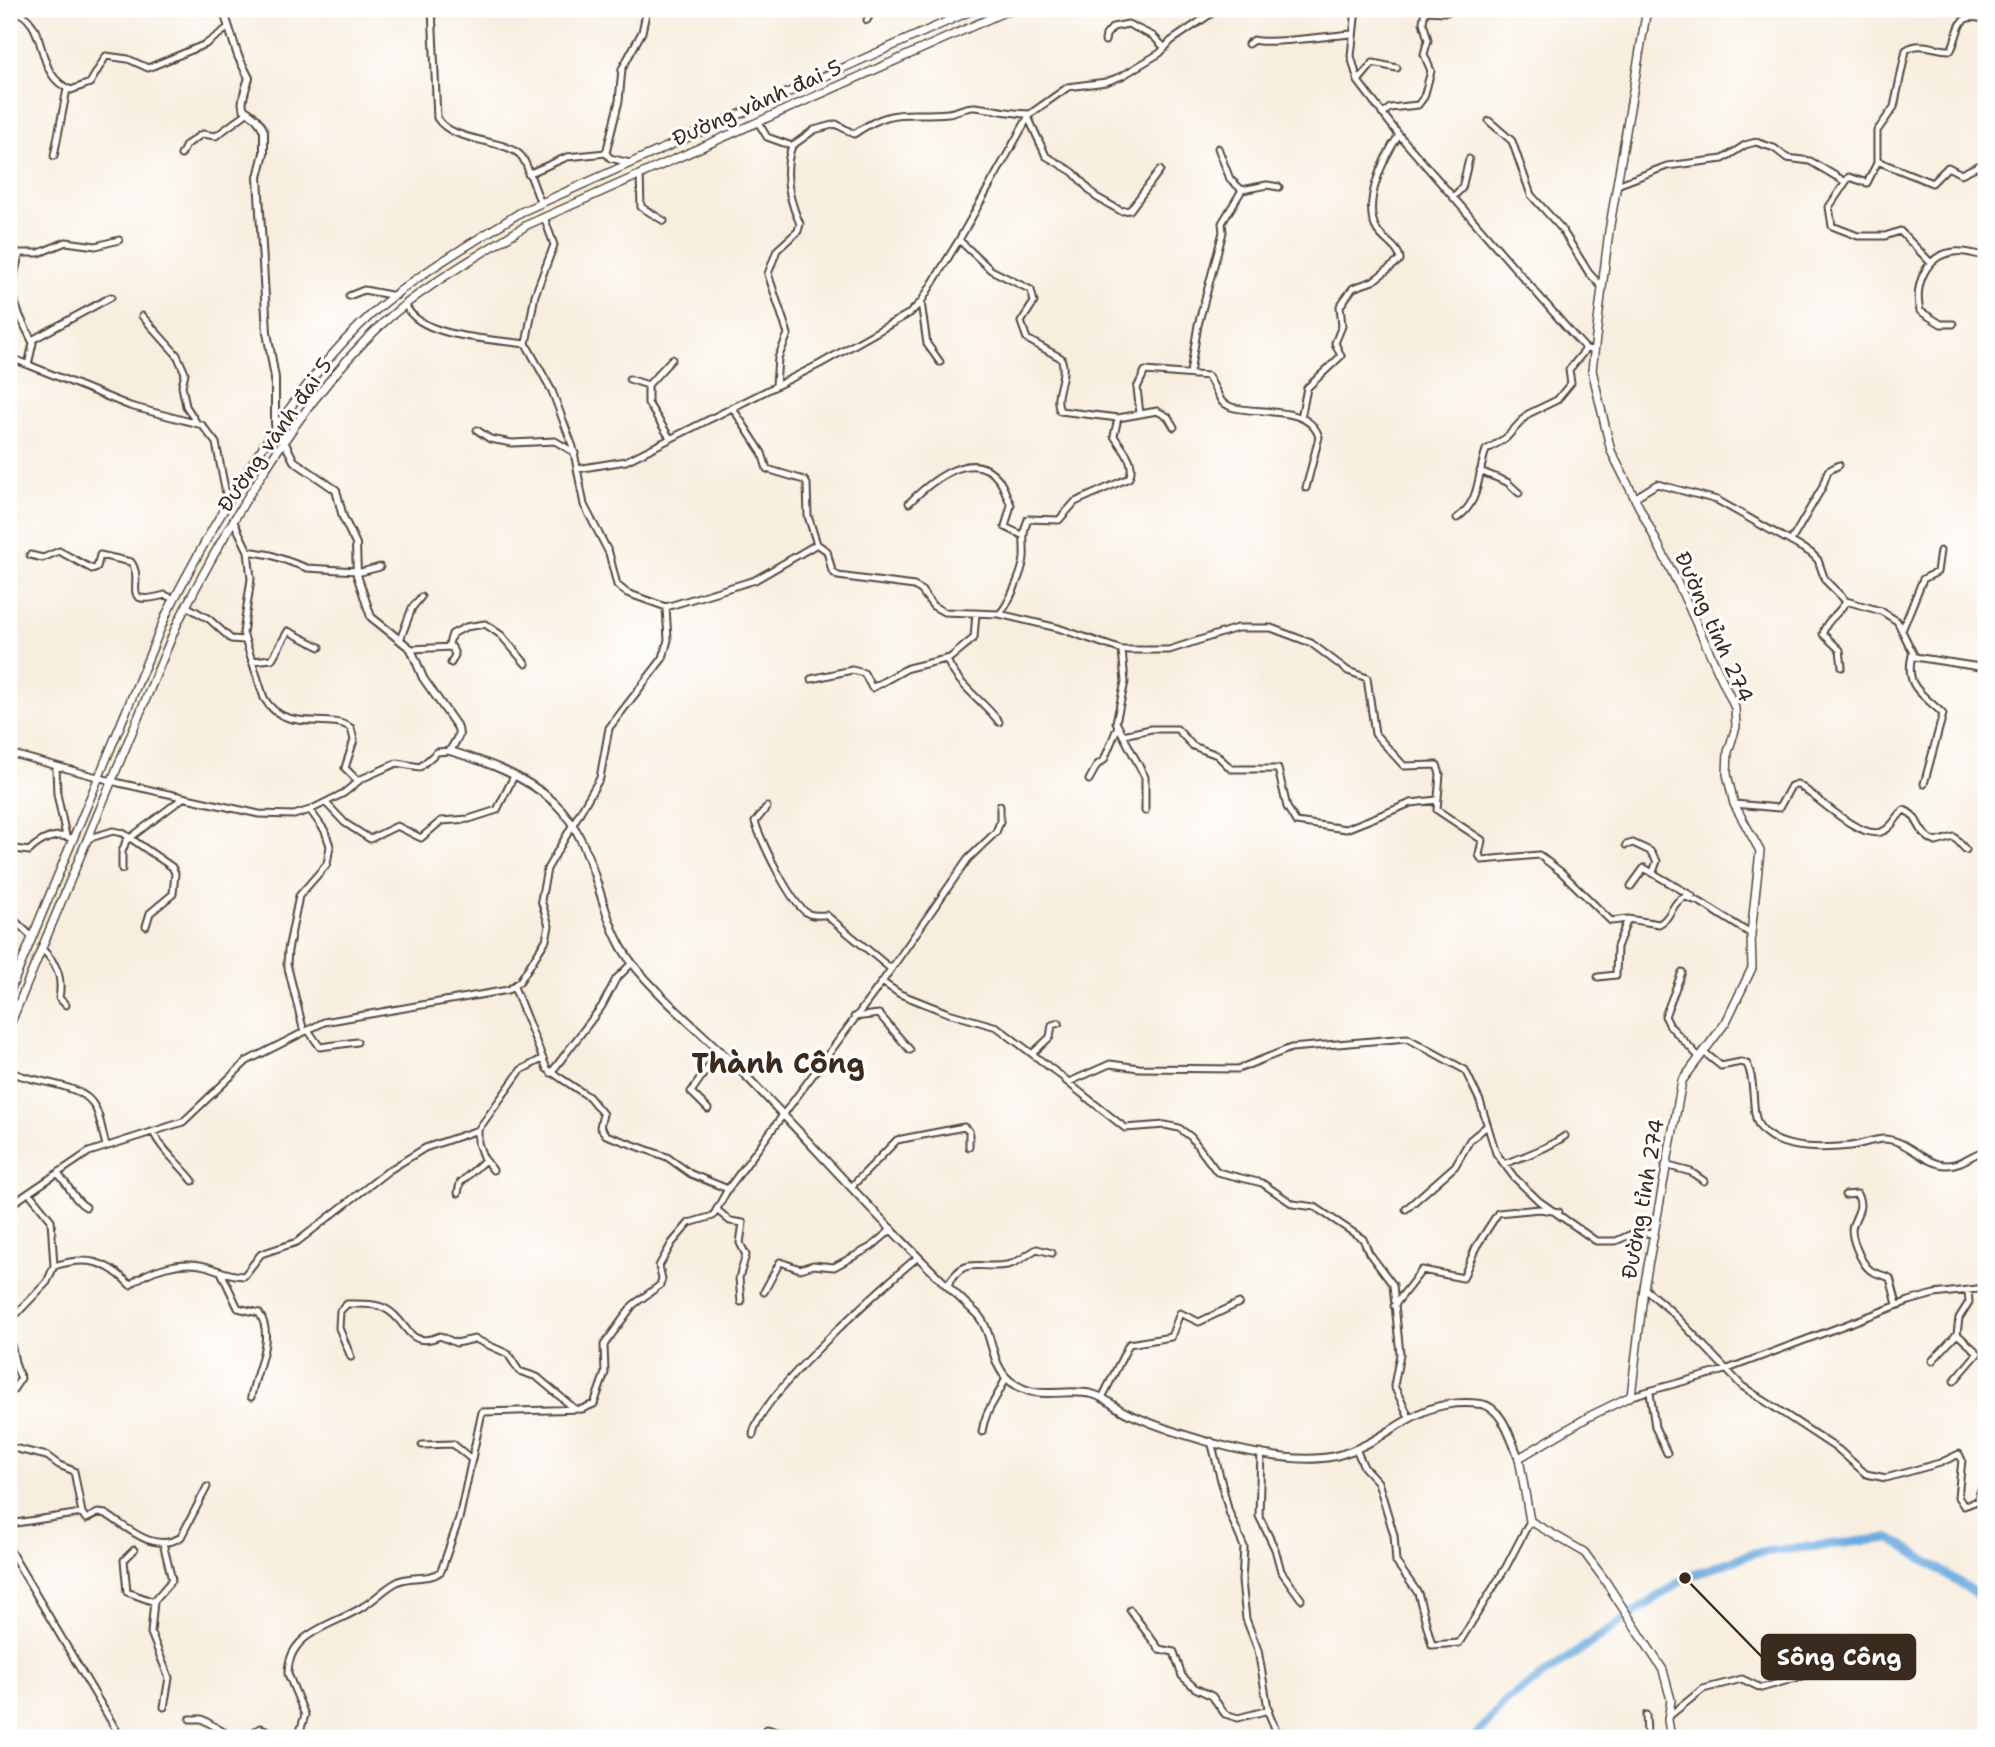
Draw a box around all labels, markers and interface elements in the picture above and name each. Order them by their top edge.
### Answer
street label: Đường vành đai 5 [668,53,846,153]
street label: Đường vành đai 5 [211,352,339,518]
street label: Đường tỉnh 274 [1668,547,1760,707]
district label: Thành Công [691,1044,865,1082]
street label: Đường tỉnh 274 [1615,1117,1671,1281]
callout: Sông Công [1762,1635,1915,1679]
text: Sông Công [1777,1642,1901,1672]

